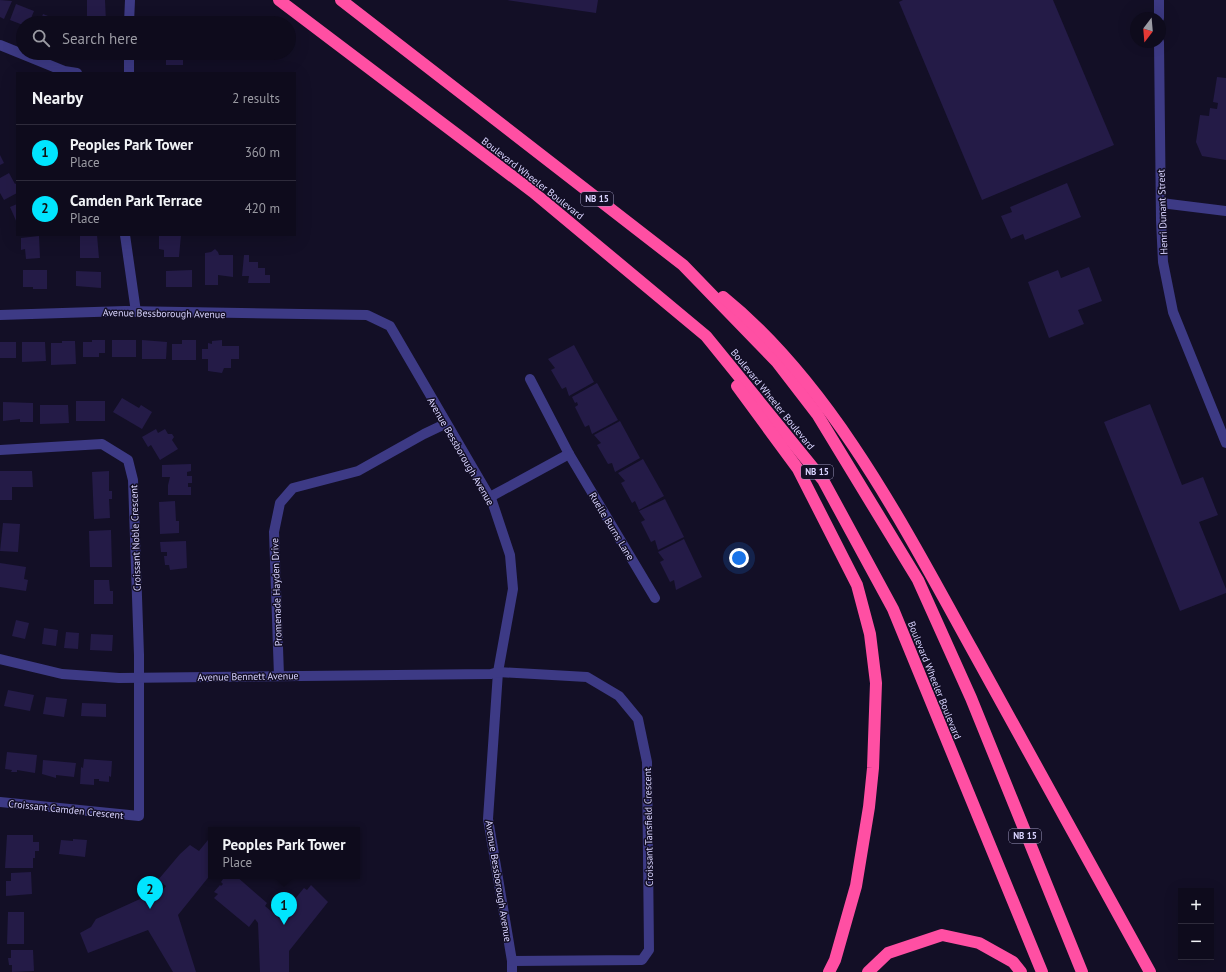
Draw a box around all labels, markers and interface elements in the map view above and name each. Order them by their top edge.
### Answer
north arrow [1130,12,1166,48]
search box [16,16,296,60]
icon: search [30,27,52,49]
text: Search here [62,29,138,48]
text: Nearby [32,87,83,109]
text: 2 results [232,90,280,107]
street label: Boulevard Wheeler Boulevard [479,134,586,222]
text: Peoples Park Tower [70,135,193,154]
text: 1 [41,144,49,161]
text: 360 m [245,144,280,161]
text: Place [70,154,100,171]
street label: Henri Dunant Street [1154,168,1170,255]
text: Camden Park Terrace [70,191,202,210]
road number: NB 15 [581,192,613,206]
text: 2 [41,200,49,217]
text: 420 m [245,200,280,217]
text: Place [70,210,100,227]
street label: Avenue Bessborough Avenue [103,306,225,321]
street label: Boulevard Wheeler Boulevard [728,346,817,452]
street label: Avenue Bessborough Avenue [424,395,497,508]
road number: NB 15 [801,465,833,479]
street label: Croissant Noble Crescent [127,484,144,591]
street label: Ruelle Burns Lane [586,490,637,563]
street label: Promenade Hayden Drive [268,538,285,646]
your location [729,548,749,568]
street label: Boulevard Wheeler Boulevard [905,619,964,741]
street label: Avenue Bennett Avenue [197,669,299,684]
street label: Croissant Tansfield Crescent [641,767,656,886]
street label: Croissant Camden Crescent [8,797,125,822]
street label: Avenue Bessborough Avenue [482,820,515,943]
popup [208,827,360,879]
road number: NB 15 [1009,829,1041,843]
text: Peoples Park Tower [222,835,346,854]
text: Place [222,854,252,871]
pin: 2 [137,876,163,909]
map controls [1178,888,1214,960]
button: + [1178,888,1214,924]
pin: 1 [271,892,297,925]
button: − [1178,924,1214,960]

